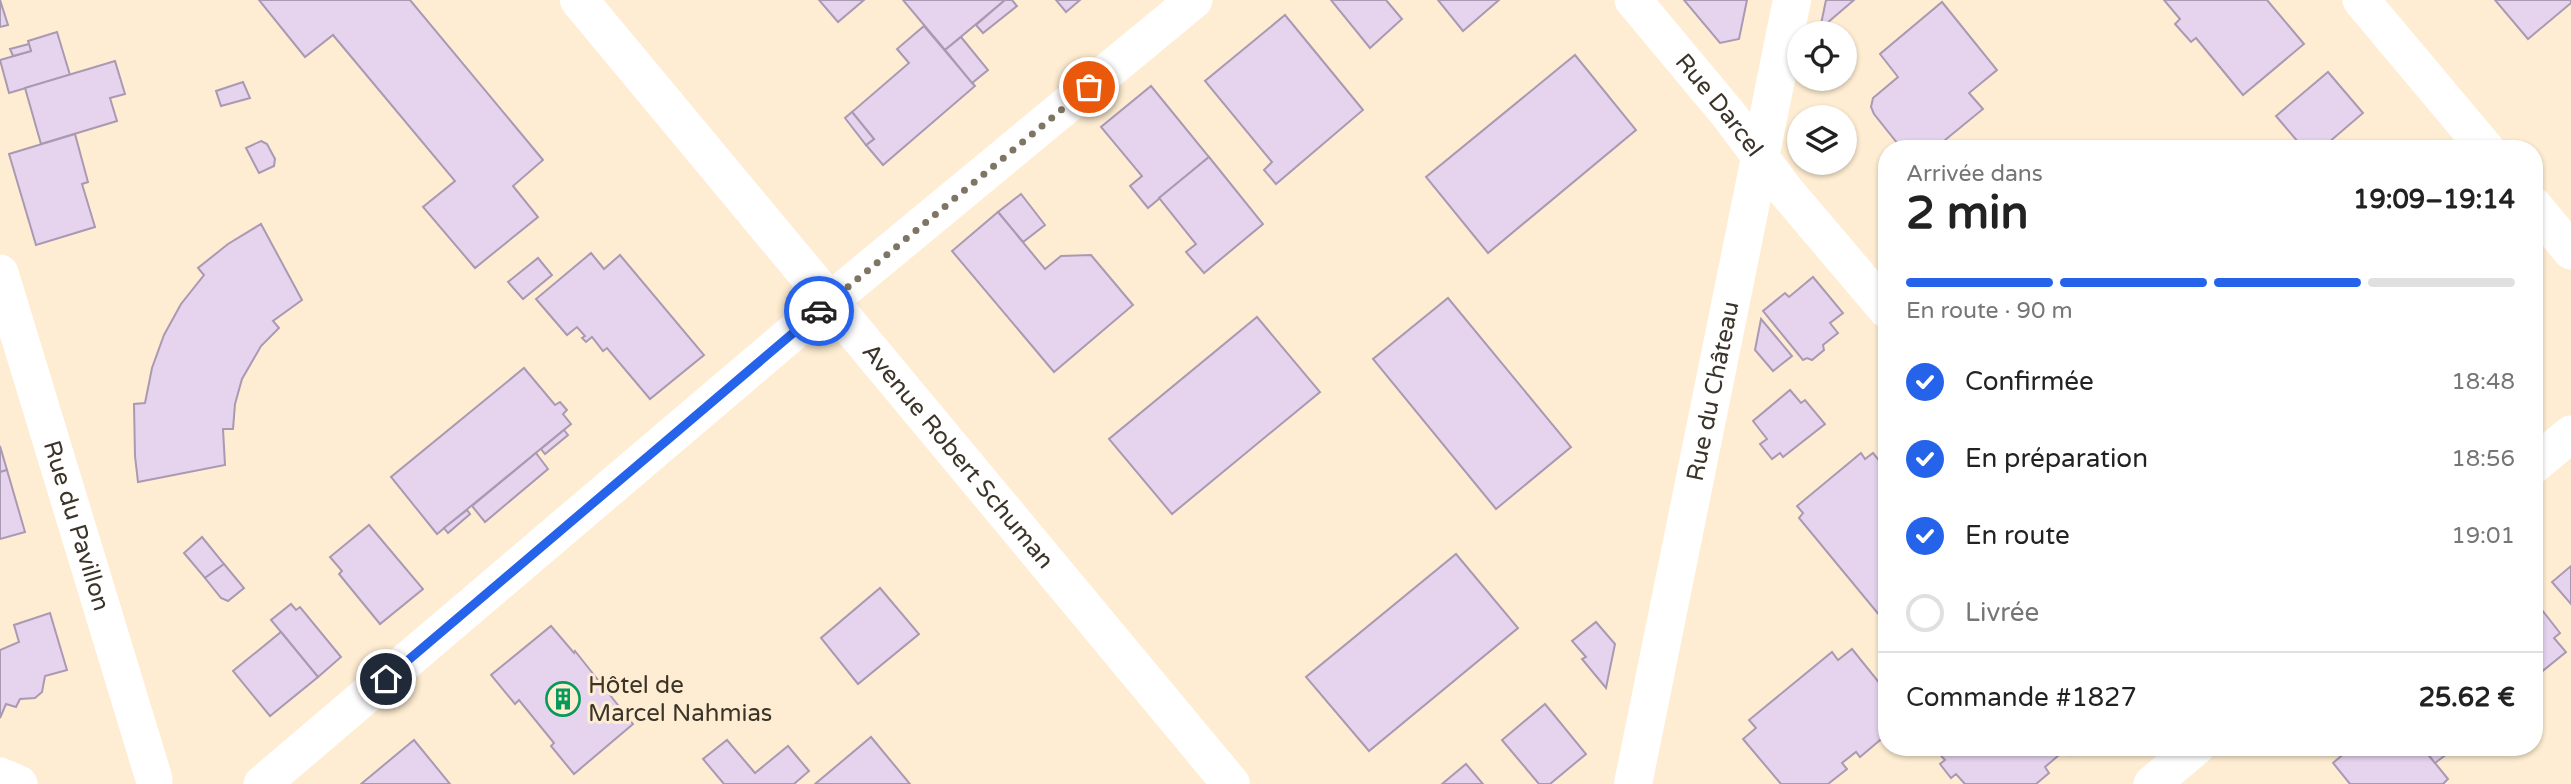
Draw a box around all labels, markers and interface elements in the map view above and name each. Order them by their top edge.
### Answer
map controls [1787,21,1857,175]
button: locate [1787,21,1857,91]
street label: Rue Darcel [1669,48,1769,162]
pin [1059,57,1119,117]
icon: bag [1070,68,1108,106]
button: layers [1787,105,1857,175]
text: Arrivée dans [1906,160,2043,188]
text: 19:09–19:14 [2353,184,2515,215]
text: 2 min [1906,186,2029,241]
courier [784,276,854,346]
icon: car [800,292,838,330]
text: En route · 90 m [1906,297,2073,325]
street label: Rue du Château [1680,299,1745,483]
street label: Avenue Robert Schuman [856,337,1060,574]
icon: check [1906,363,1944,401]
text: Confirmée [1965,366,2094,397]
text: 18:48 [2451,368,2515,396]
street label: Rue du Pavillon [37,437,116,614]
icon: check [1906,440,1944,478]
text: En préparation [1965,443,2148,474]
text: 18:56 [2451,445,2515,473]
icon: check [1906,517,1944,555]
text: En route [1965,520,2070,551]
text: 19:01 [2451,522,2515,550]
text: Livrée [1965,597,2039,628]
pin [356,649,416,709]
icon: home [367,660,405,698]
place label: Hôtel de Marcel Nahmias [588,671,772,728]
building icon: Hôtel de Marcel Nahmias [544,680,582,718]
text: Commande #1827 [1906,682,2137,713]
text: 25.62 € [2419,682,2515,713]

